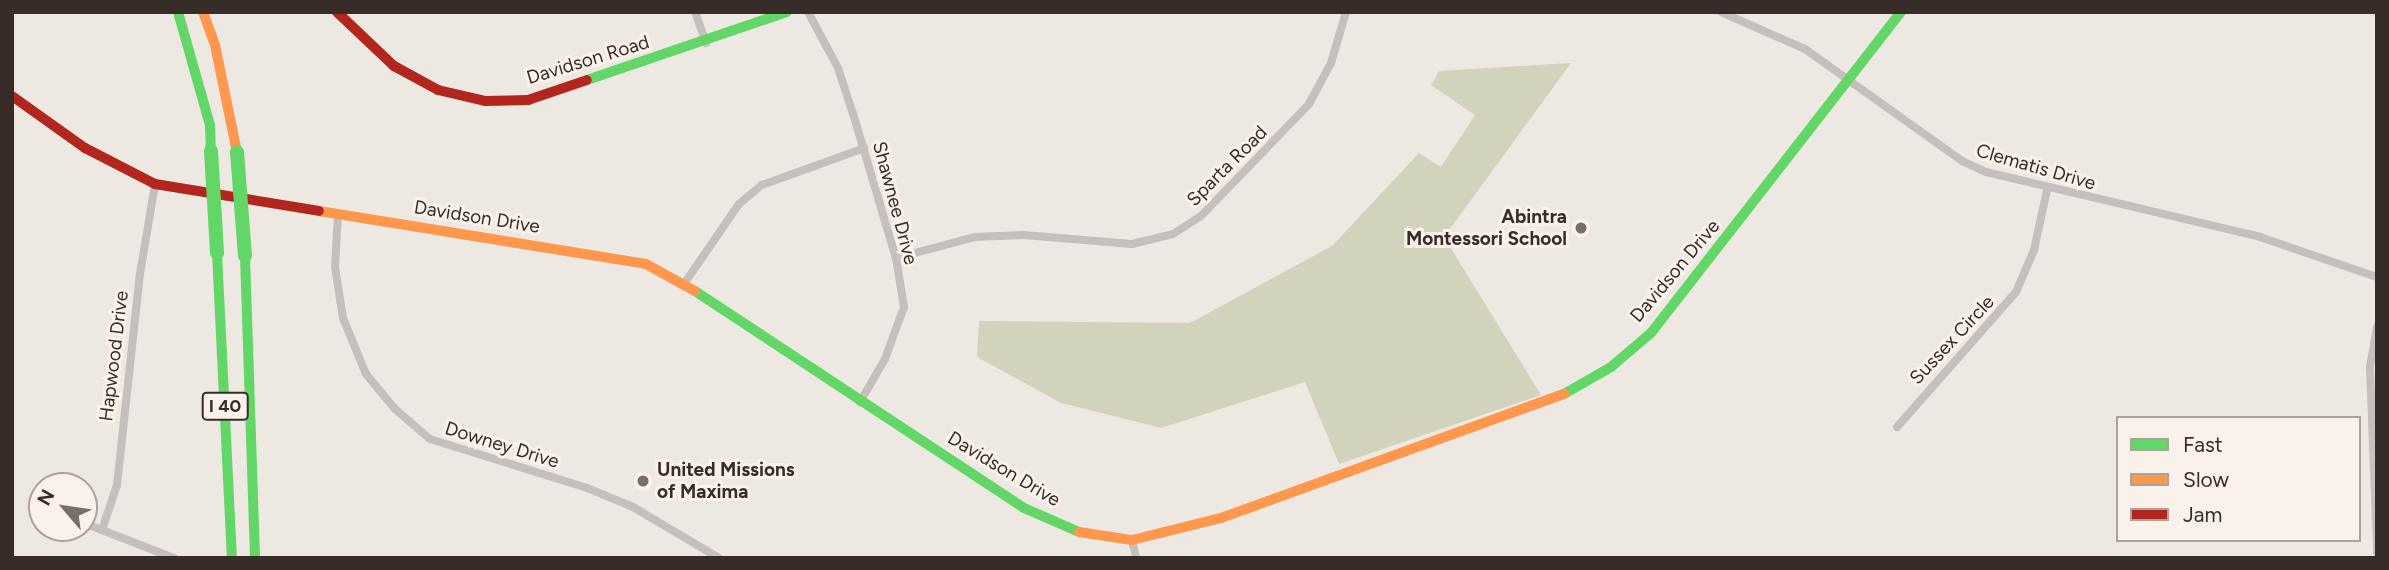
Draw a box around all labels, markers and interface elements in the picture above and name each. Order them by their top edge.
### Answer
street label: Davidson Road [524,31,652,89]
street label: Sparta Road [1182,121,1272,211]
street label: Shawnee Drive [868,139,922,267]
street label: Clematis Drive [1974,139,2098,195]
street label: Davidson Drive [412,196,542,238]
place label: Abintra Montessori School [1406,206,1567,250]
street label: Davidson Drive [1625,215,1725,327]
marker: Abintra Montessori School [1573,220,1589,236]
street label: Hapwood Drive [95,289,133,423]
street label: Sussex Circle [1905,291,1999,389]
road number: I 40 [201,392,250,420]
legend [2116,416,2361,542]
street label: Downey Drive [442,417,562,473]
street label: Davidson Drive [944,426,1064,512]
text: Fast [2183,432,2223,457]
place label: United Missions of Maxima [657,459,795,503]
text: Slow [2183,467,2229,492]
north arrow [28,472,98,542]
marker: United Missions of Maxima [635,473,651,489]
text: N [32,486,60,510]
text: Jam [2183,502,2222,527]

